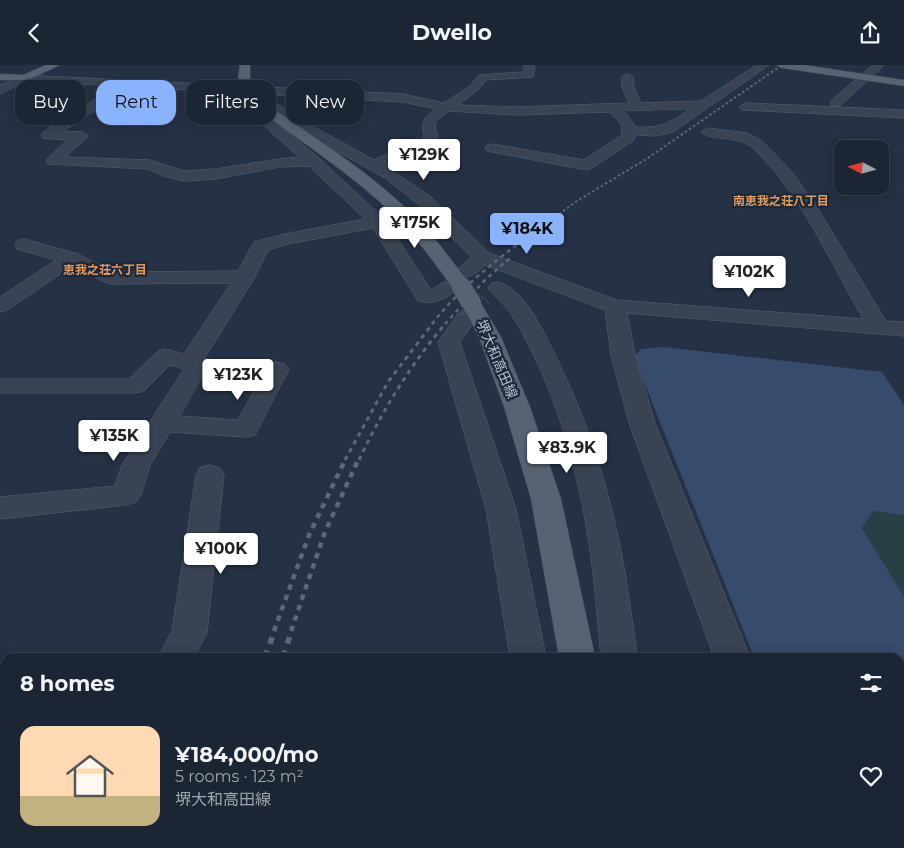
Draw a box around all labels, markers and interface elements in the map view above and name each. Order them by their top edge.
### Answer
icon: back [20,19,48,47]
text: Dwello [412,19,492,46]
icon: share [856,19,884,47]
chip: Buy [15,80,86,125]
chip: Rent [96,80,176,125]
chip: Filters [186,80,276,125]
chip: New [286,80,364,125]
pin: ¥129K [389,139,459,181]
north arrow [834,140,889,195]
map controls [834,140,889,195]
text: ¥129K [399,145,449,164]
district label: 南恵我之荘八丁目 [733,193,829,208]
pin: ¥175K [380,207,450,249]
text: ¥175K [390,213,440,232]
pin: ¥184K [492,213,562,255]
text: ¥184K [501,219,553,238]
pin: ¥102K [714,255,784,298]
district label: 恵我之荘六丁目 [63,262,147,277]
text: ¥102K [724,262,774,281]
street label: 堺大和高田線 [472,317,522,401]
pin: ¥123K [203,359,273,401]
text: ¥123K [213,365,263,384]
pin: ¥135K [79,419,149,462]
text: ¥135K [89,426,139,445]
pin: ¥83.9K [526,431,608,474]
text: ¥83.9K [538,438,596,457]
pin: ¥100K [186,533,256,575]
text: ¥100K [195,539,247,558]
icon: filters [857,669,885,697]
text: 8 homes [20,671,115,696]
text: ¥184,000/mo [175,742,318,767]
icon: home [60,746,120,806]
icon: heart [857,762,885,790]
text: 5 rooms · 123 m² [175,767,304,786]
text: 堺大和高田線 [175,790,271,809]

